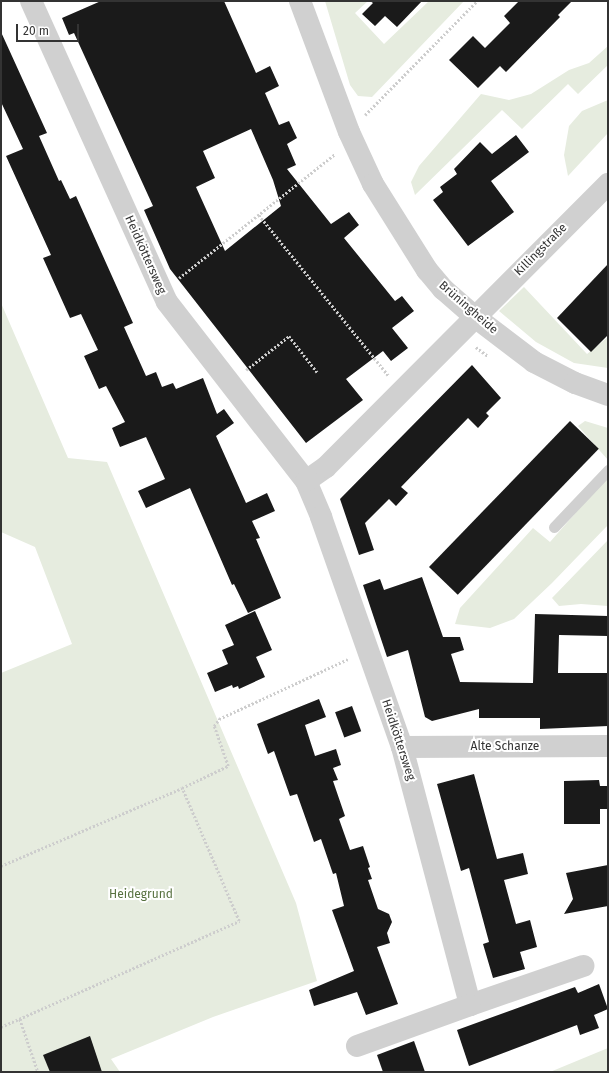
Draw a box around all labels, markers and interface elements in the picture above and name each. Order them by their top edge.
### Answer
scale bar [18,16,81,42]
text: 20 m [23,24,49,38]
street label: Heidköttersweg [121,213,169,297]
street label: Killingstraße [512,221,570,279]
street label: Brüningheide [436,279,500,337]
street label: Heidköttersweg [378,698,418,782]
street label: Alte Schanze [471,740,539,754]
park label: Heidegrund [109,888,173,902]

